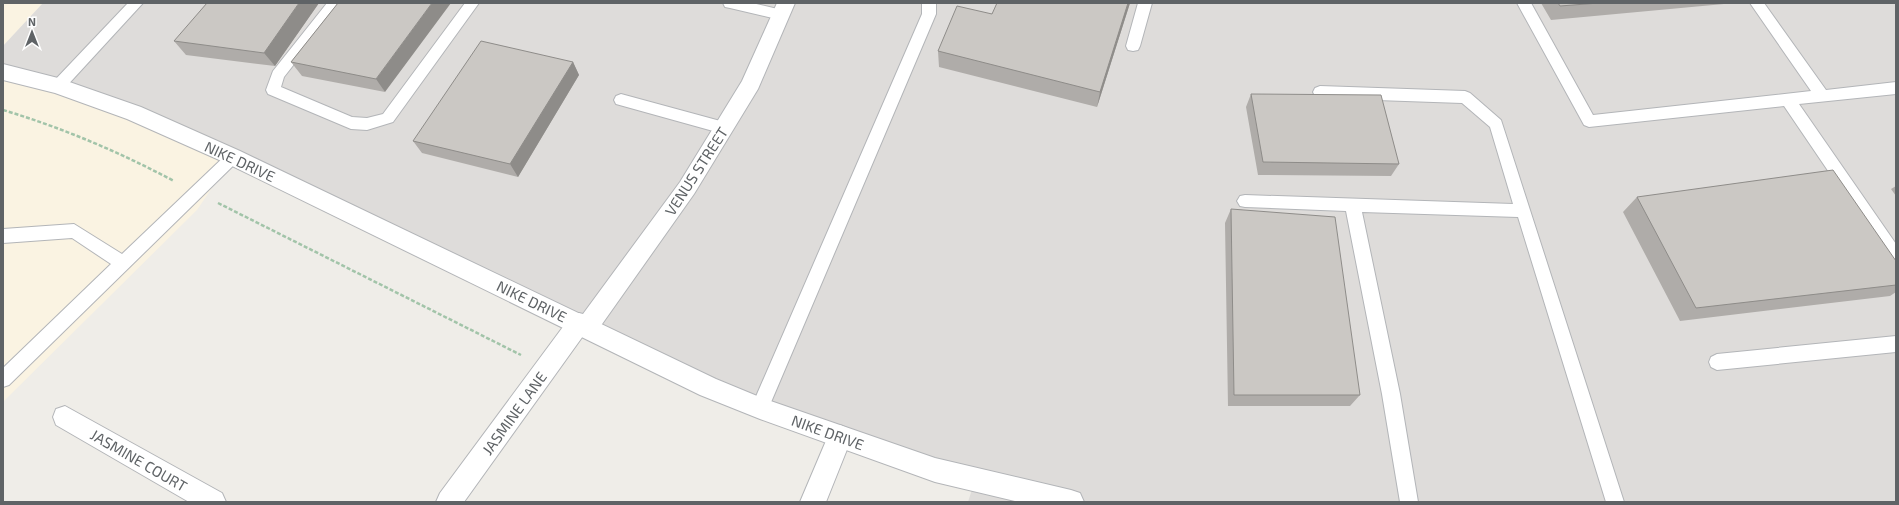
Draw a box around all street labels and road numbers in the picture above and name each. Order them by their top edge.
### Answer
street label: VENUS STREET [661,123,731,219]
street label: NIKE DRIVE [202,137,278,185]
street label: NIKE DRIVE [494,276,570,326]
street label: JASMINE LANE [478,368,550,458]
street label: NIKE DRIVE [789,411,867,453]
street label: JASMINE COURT [88,425,191,495]

